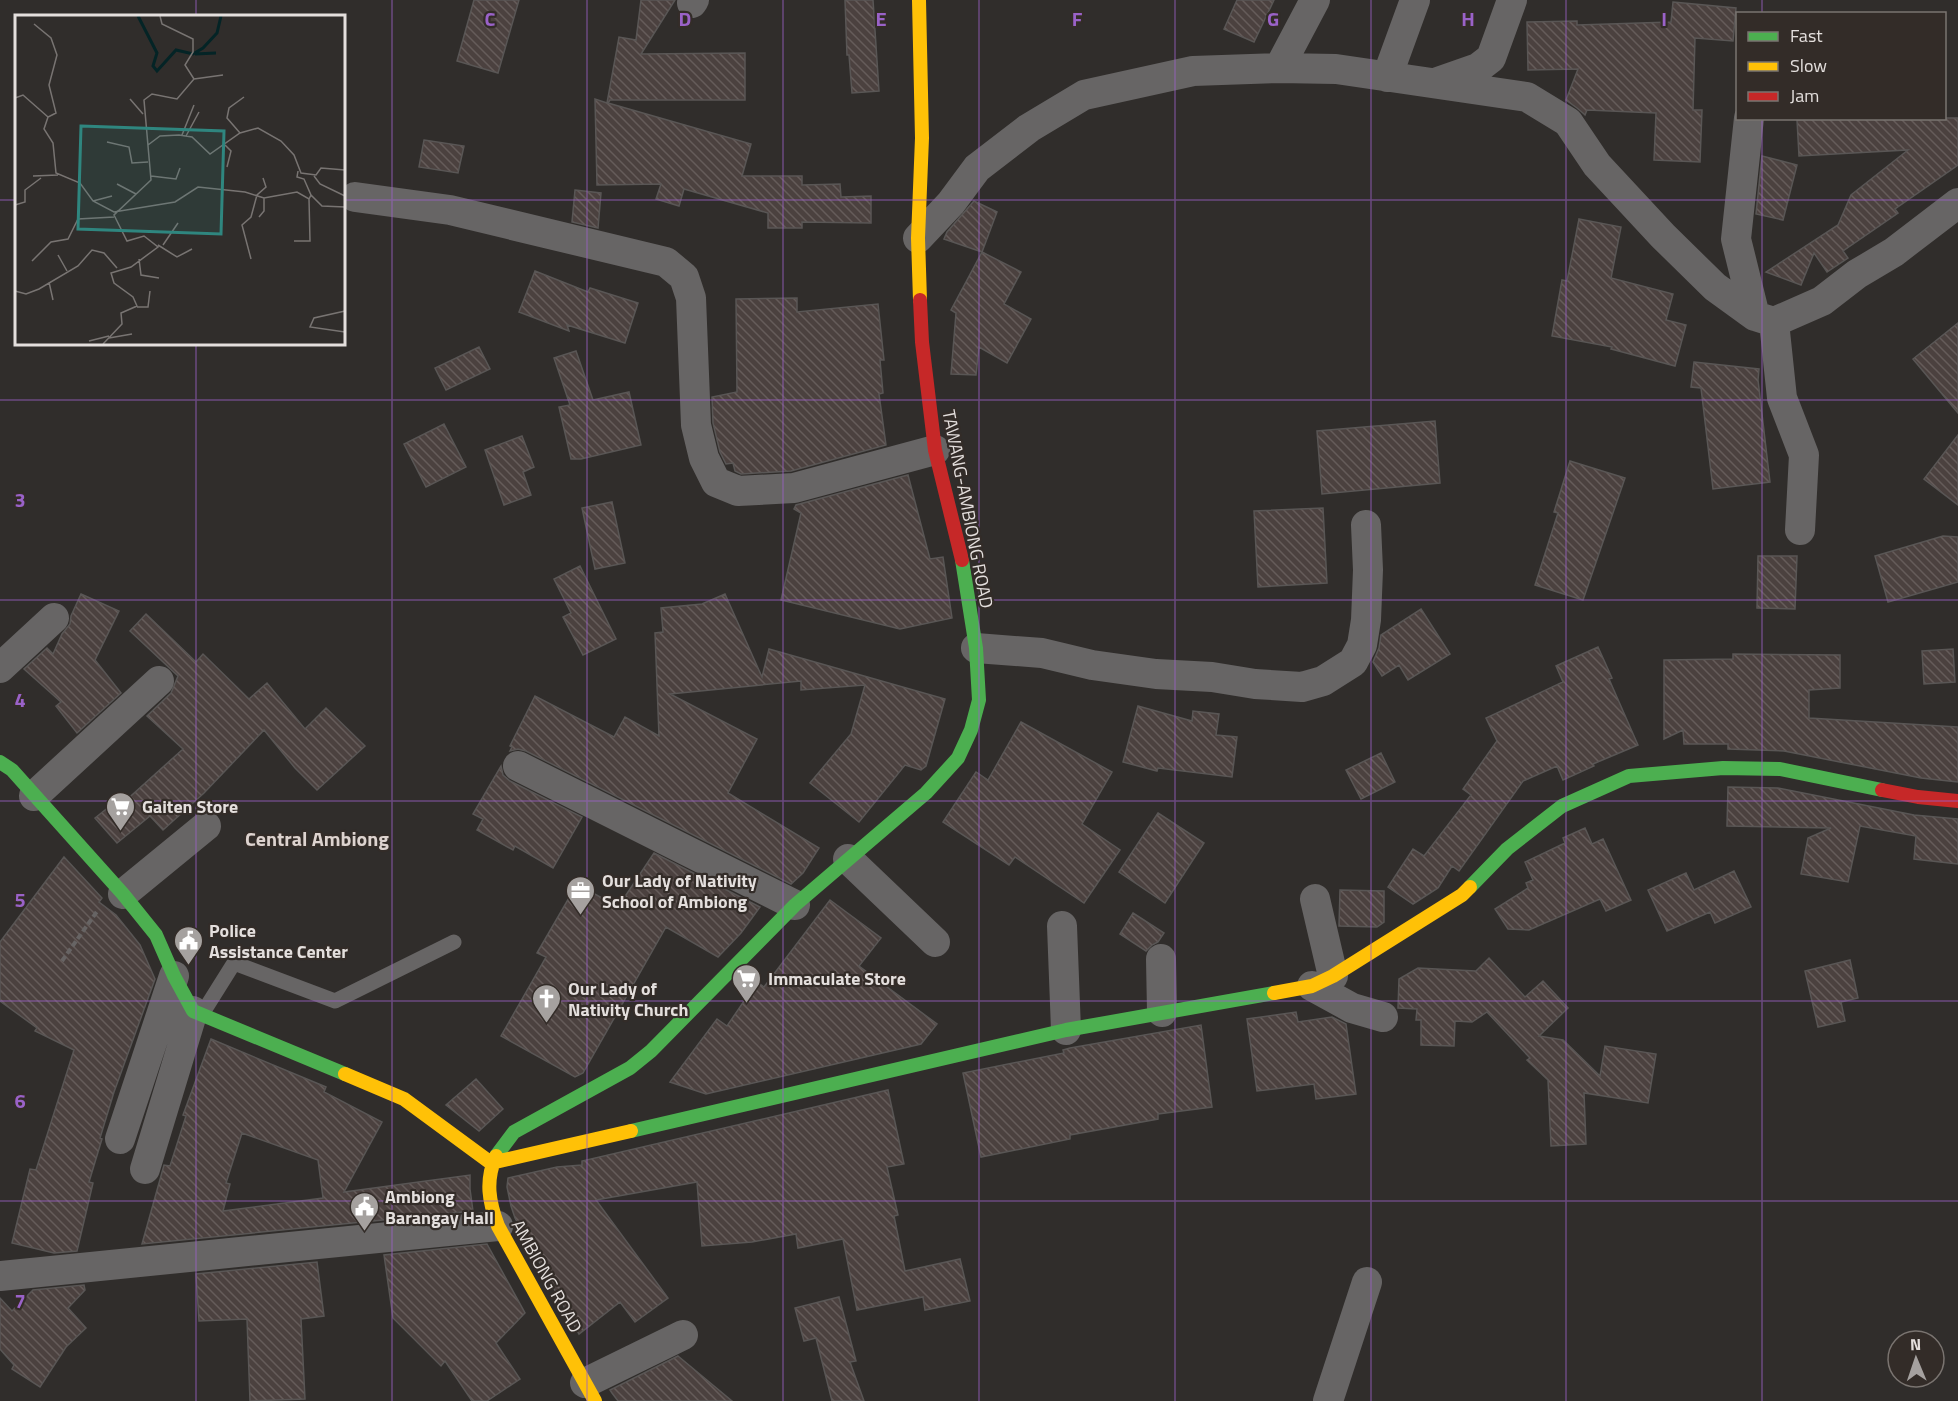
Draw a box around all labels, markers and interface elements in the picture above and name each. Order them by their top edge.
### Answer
text: C [485,3,496,34]
text: D [679,3,691,34]
text: E [875,3,887,34]
text: F [1072,3,1083,34]
text: G [1267,3,1279,34]
text: H [1461,3,1475,34]
text: I [1661,3,1667,34]
legend [1736,12,1946,120]
inset map [15,15,345,345]
text: Fast [1790,22,1823,49]
text: Slow [1790,52,1827,79]
text: Jam [1790,82,1819,109]
street label: TAWANG-AMBIONG ROAD [936,407,1000,611]
text: 3 [14,484,26,515]
text: 4 [14,684,26,715]
supermarket icon: Gaiten Store [105,790,137,832]
place label: Gaiten Store [142,793,238,820]
district label: Central Ambiong [245,823,389,854]
place label: Our Lady of Nativity School of Ambiong [602,867,757,915]
office icon: Our Lady of Nativity School of Ambiong [565,874,597,916]
text: 5 [14,884,26,915]
place label: Police Assistance Center [209,917,348,965]
public building icon: Police Assistance Center [172,924,204,966]
supermarket icon: Immaculate Store [731,962,763,1004]
place label: Immaculate Store [768,965,906,992]
place label: Our Lady of Nativity Church [568,975,688,1023]
church icon: Our Lady of Nativity Church [531,982,563,1024]
text: 6 [14,1085,26,1116]
place label: Ambiong Barangay Hall [385,1183,494,1231]
public building icon: Ambiong Barangay Hall [348,1190,380,1232]
street label: AMBIONG ROAD [505,1215,589,1337]
text: 7 [14,1285,26,1316]
north arrow [1886,1329,1946,1389]
text: N [1910,1332,1921,1356]

